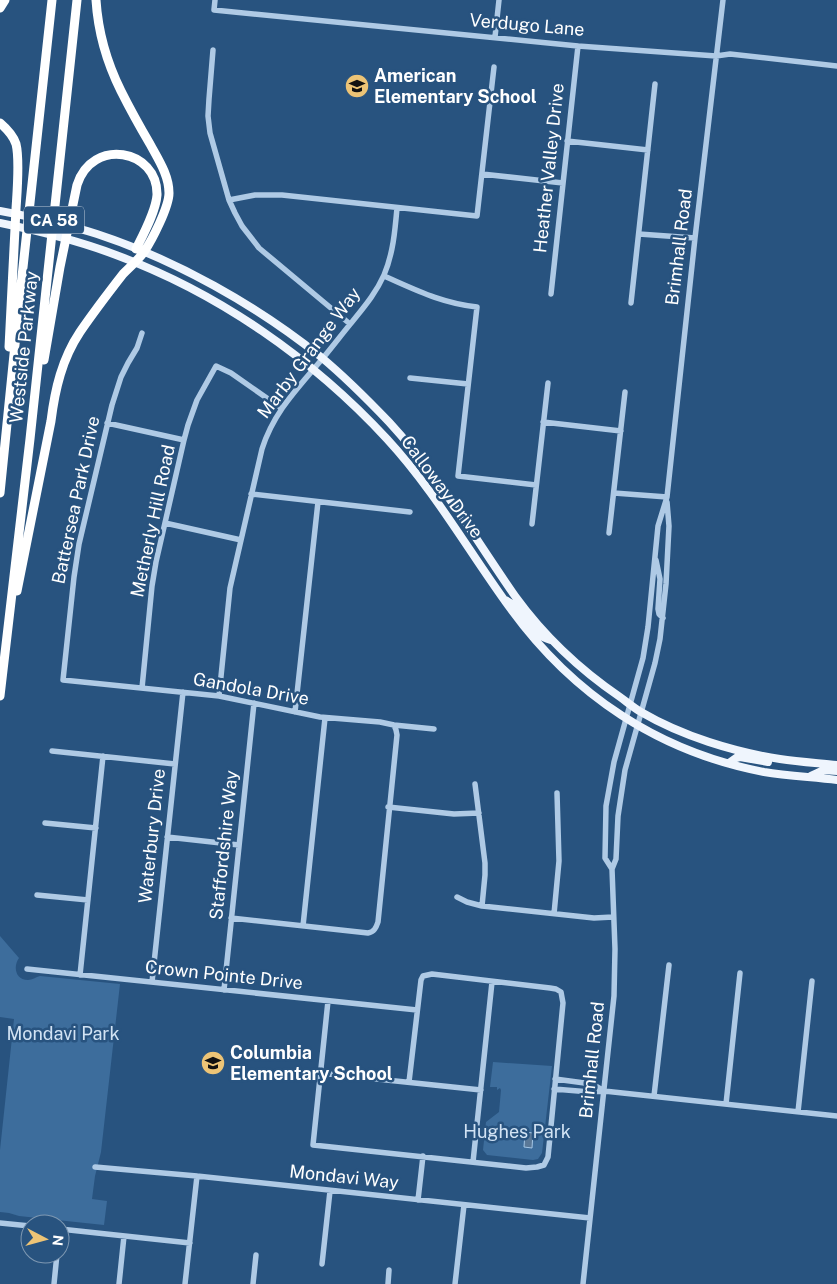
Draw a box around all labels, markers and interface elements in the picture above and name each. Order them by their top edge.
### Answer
street label: Verdugo Lane [469,9,585,40]
place label: American Elementary School [374,65,537,107]
school or university icon: American Elementary School [344,73,370,99]
street label: Heather Valley Drive [529,82,568,254]
street label: Brimhall Road [661,187,696,306]
road number: CA 58 [24,206,84,234]
street label: Westside Parkway [5,269,42,424]
street label: Marby Grange Way [253,283,365,422]
street label: Battersea Park Drive [47,414,104,586]
street label: Calloway Drive [397,431,488,542]
street label: Metherly Hill Road [126,443,179,599]
street label: Gandola Drive [192,668,311,709]
street label: Waterbury Drive [134,767,169,904]
street label: Staffordshire Way [205,769,242,921]
street label: Crown Pointe Drive [144,956,304,993]
street label: Brimhall Road [575,1001,608,1119]
park label: Mondavi Park [6,1023,120,1044]
place label: Columbia Elementary School [230,1042,393,1084]
school or university icon: Columbia Elementary School [200,1050,226,1076]
park label: Hughes Park [463,1121,571,1142]
street label: Mondavi Way [288,1160,400,1193]
north arrow [20,1214,70,1264]
text: N [49,1234,66,1247]

